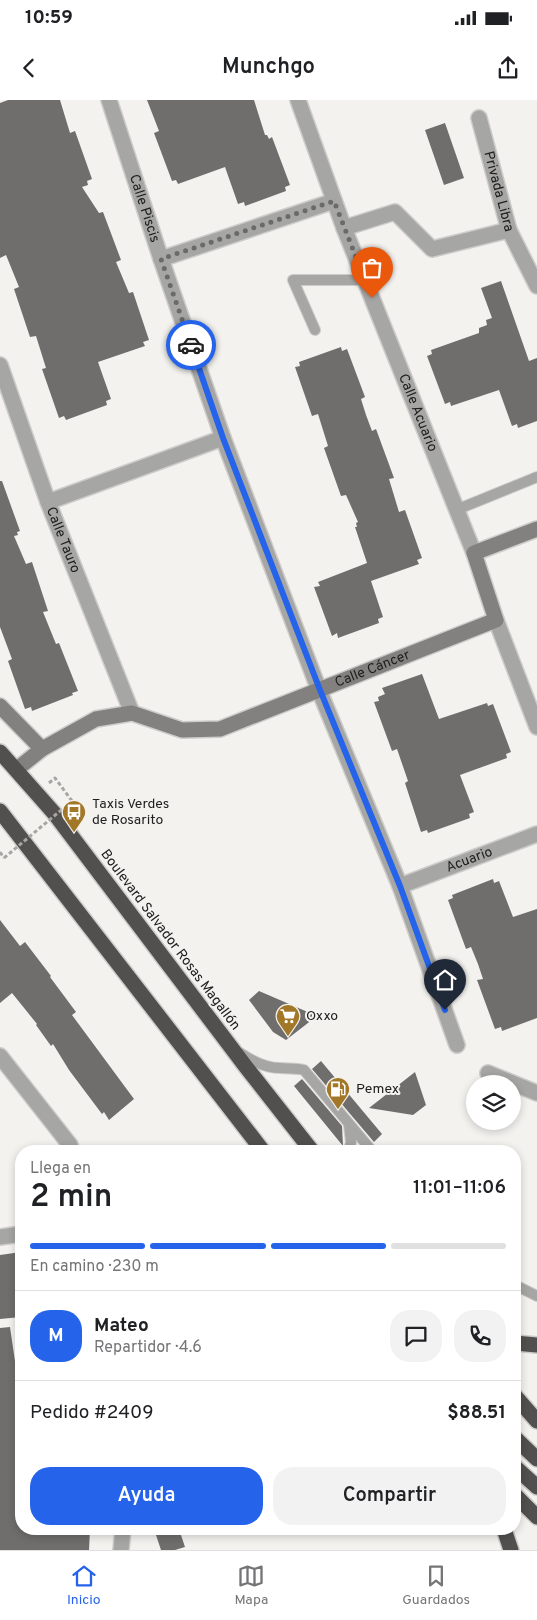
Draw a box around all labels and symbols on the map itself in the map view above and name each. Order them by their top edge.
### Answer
street label: Privada Libra [480,149,518,233]
street label: Calle Piscis [125,172,163,245]
pin [351,247,393,298]
courier [166,320,216,370]
street label: Calle Acuario [395,371,441,454]
street label: Calle Tauro [42,504,84,576]
street label: Calle Cáncer [332,646,413,691]
place label: Taxis Verdes de Rosarito [92,796,169,829]
bus stop icon: Taxis Verdes de Rosarito [61,799,87,833]
street label: Acuario [443,843,495,876]
street label: Boulevard Salvador Rosas Magallón [96,846,244,1034]
pin [424,959,466,1010]
supermarket icon: Oxxo [275,1003,301,1037]
place label: Oxxo [306,1008,338,1025]
fuel station icon: Pemex [325,1076,351,1110]
place label: Pemex [356,1081,399,1098]

